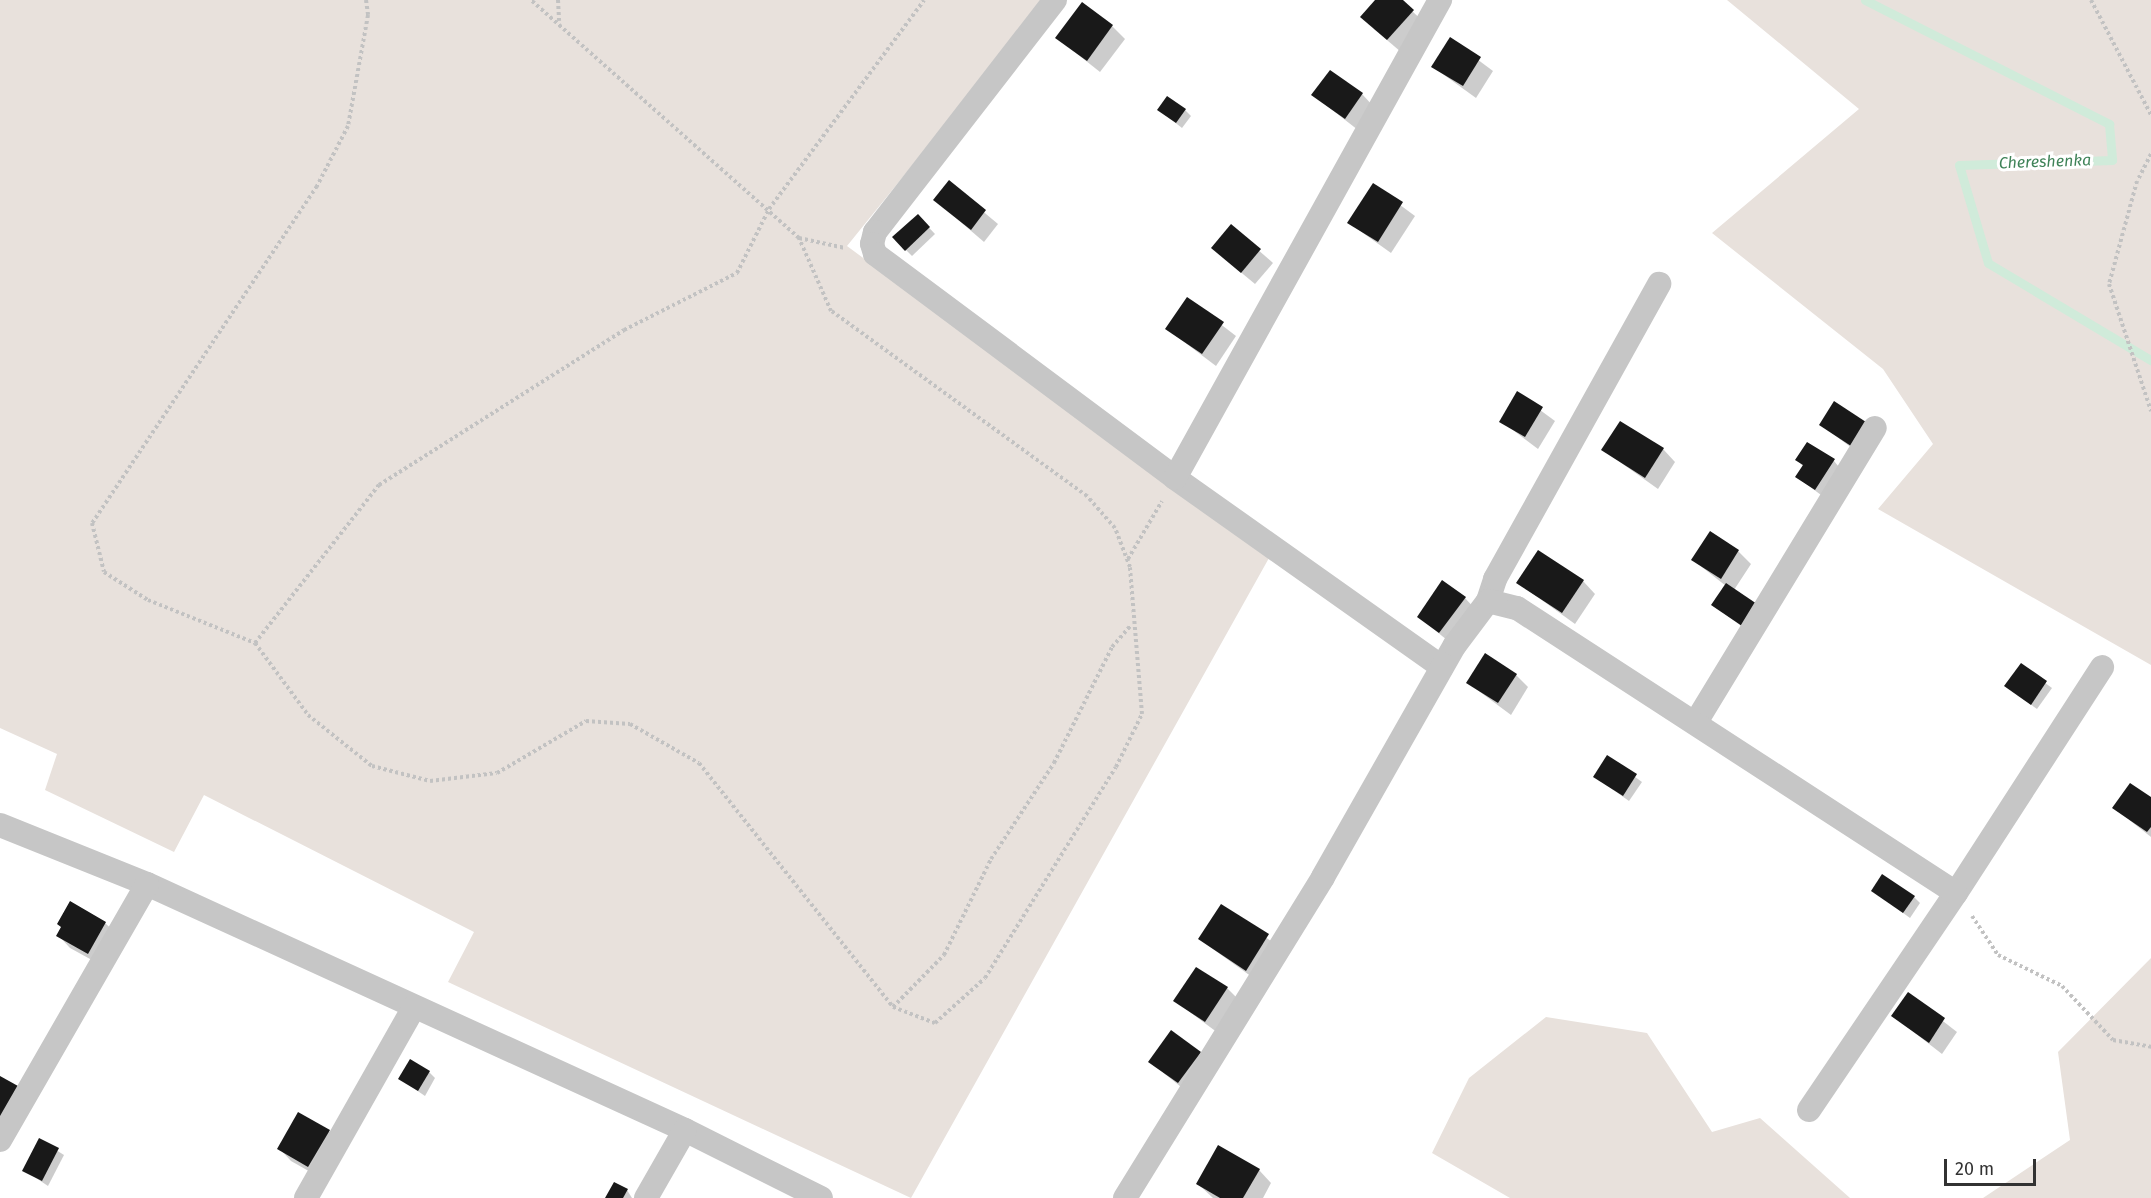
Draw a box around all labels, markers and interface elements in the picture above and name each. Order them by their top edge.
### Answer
water label: Chereshenka [1999,151,2091,173]
scale bar [1947,1147,2038,1185]
text: 20 m [1955,1158,1994,1180]

